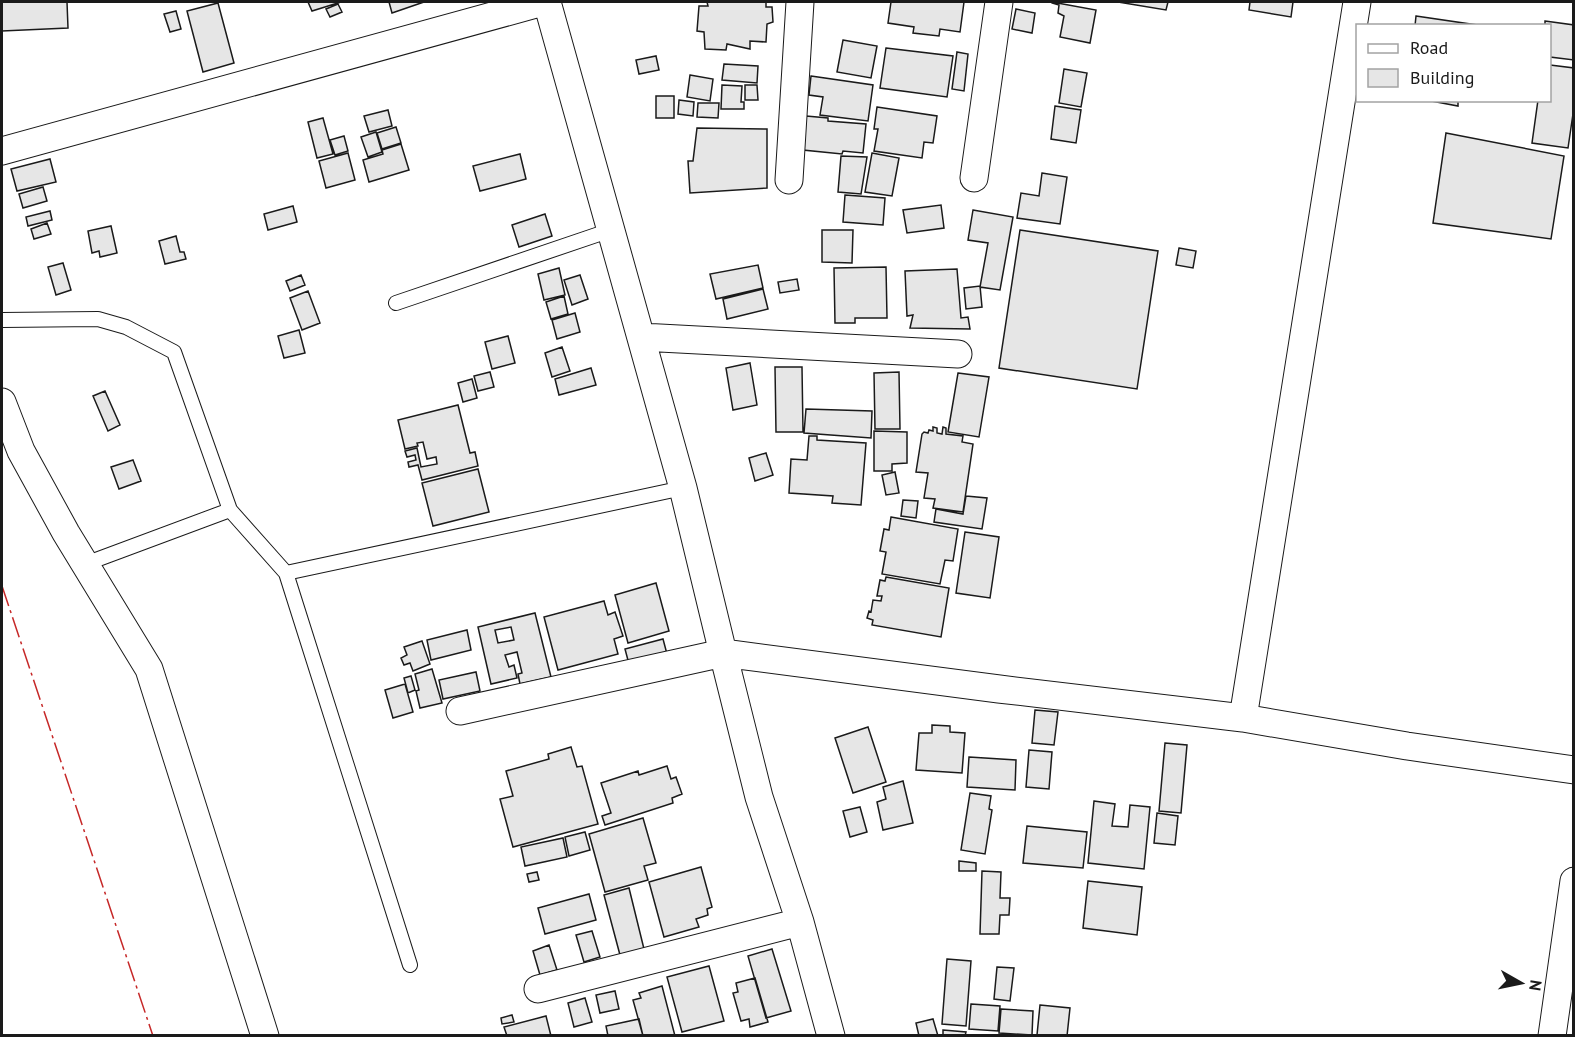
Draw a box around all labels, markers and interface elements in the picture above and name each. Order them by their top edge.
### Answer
legend [1356,24,1551,102]
text: Road [1410,36,1448,59]
text: Building [1410,66,1474,89]
north arrow [1491,953,1551,1013]
text: N [1525,979,1547,992]

